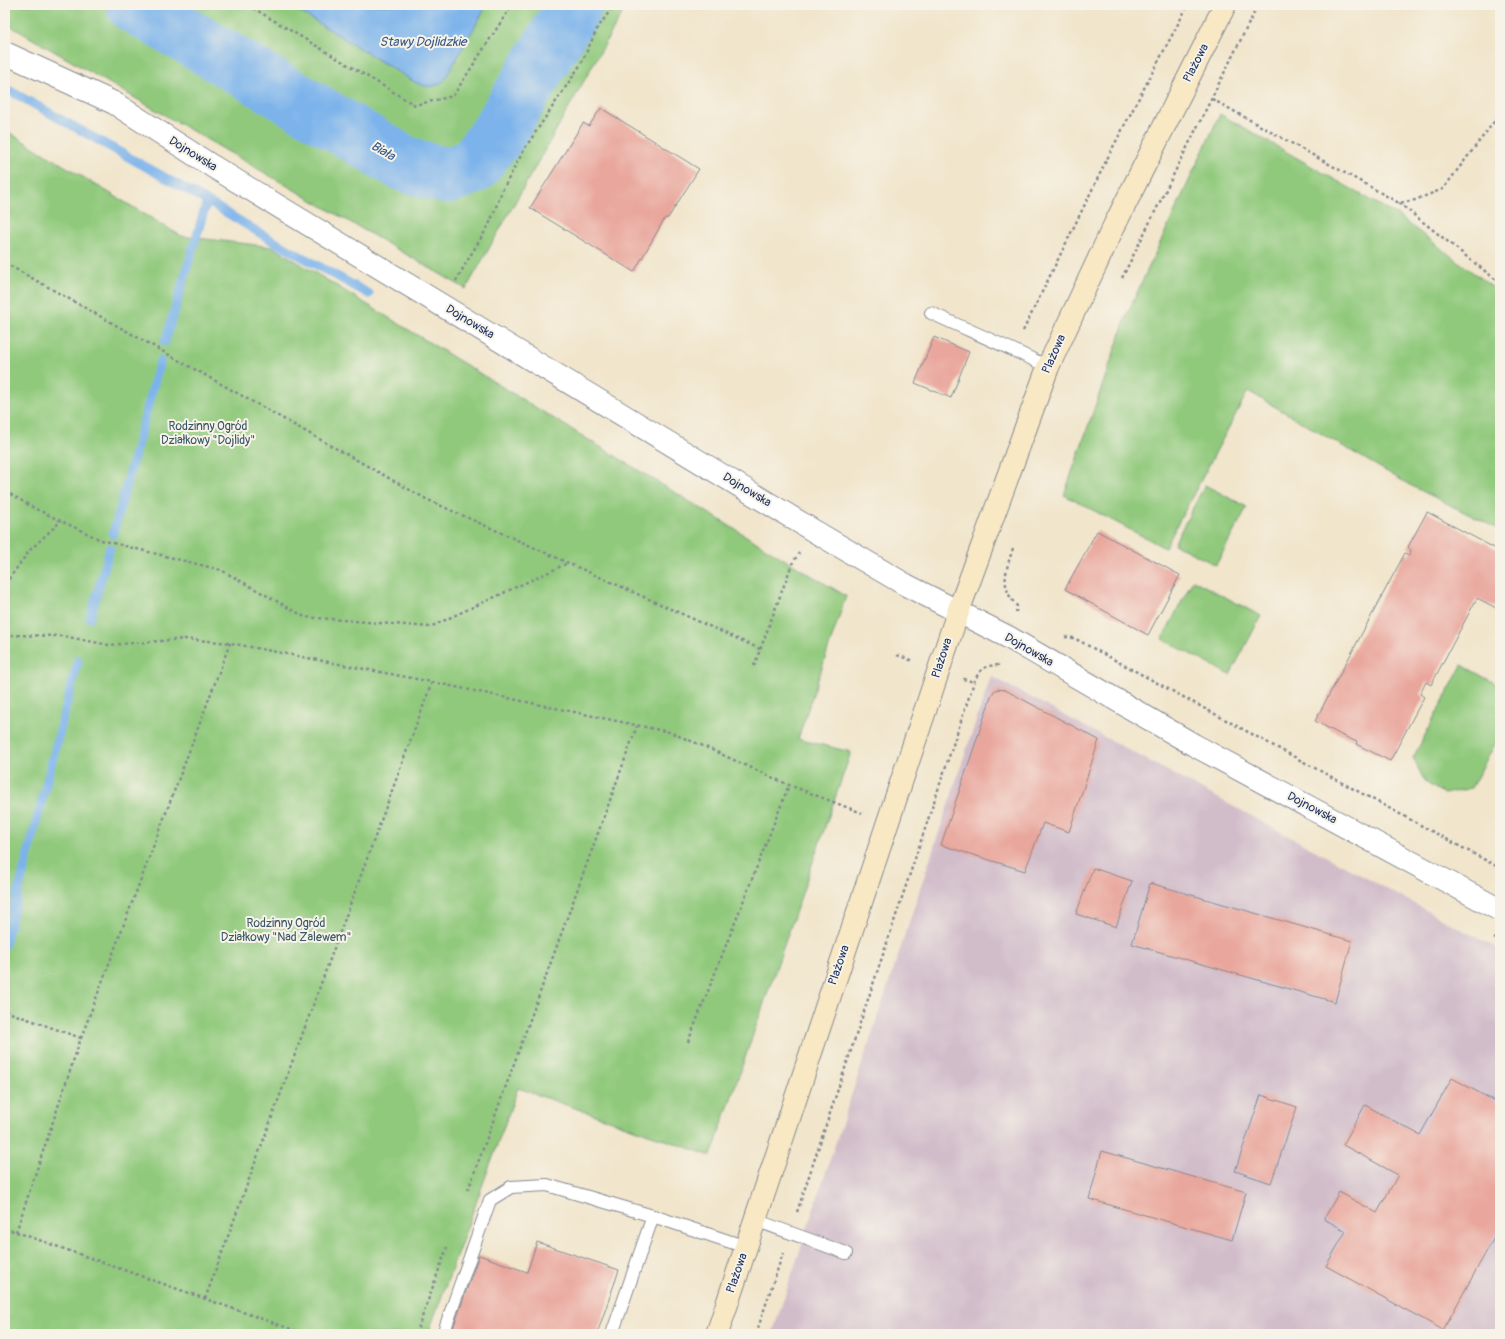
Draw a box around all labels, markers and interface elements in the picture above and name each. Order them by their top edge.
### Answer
water label: Stawy Dojlidzkie [380,34,468,50]
street label: Plażowa [1180,41,1212,85]
street label: Dojnowska [166,133,220,175]
water label: Biała [368,138,399,165]
street label: Dojnowska [443,302,497,343]
street label: Plażowa [1039,332,1069,376]
park label: Rodzinny Ogród Działkowy "Dojlidy" [161,419,255,448]
street label: Dojnowska [720,470,774,511]
street label: Dojnowska [1002,630,1057,670]
street label: Plażowa [928,636,956,680]
street label: Dojnowska [1285,789,1340,828]
park label: Rodzinny Ogród Działkowy "Nad Zalewem" [221,916,351,945]
street label: Plażowa [825,943,853,987]
street label: Plażowa [723,1251,751,1295]

